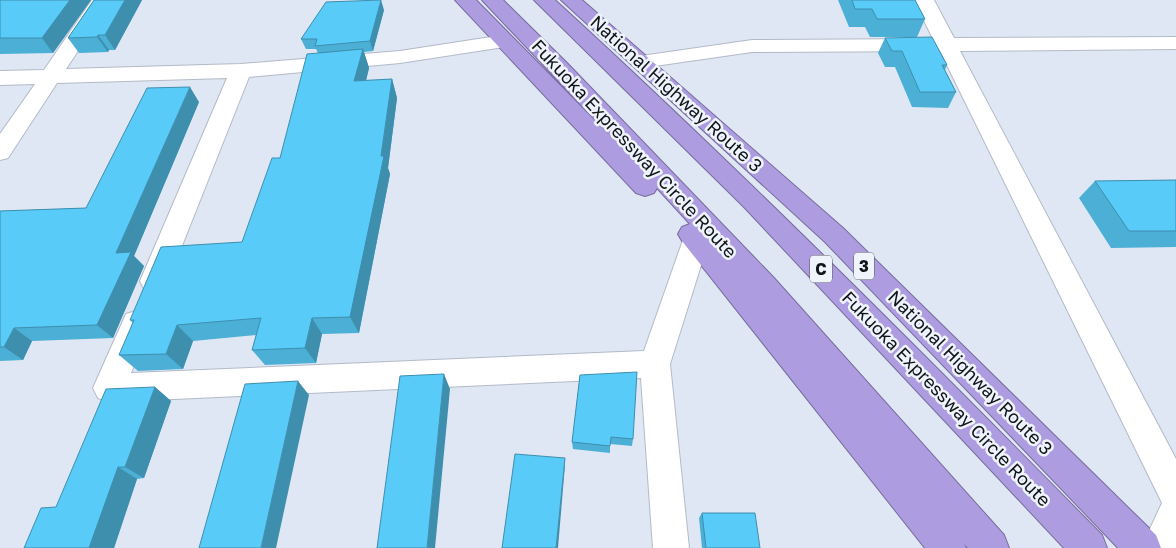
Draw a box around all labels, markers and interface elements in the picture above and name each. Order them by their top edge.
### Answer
street label: National Highway Route 3 [586,10,767,176]
street label: Fukuoka Expressway Circle Route [528,35,742,262]
road number: 3 [854,252,874,280]
road number: C [810,255,832,282]
street label: National Highway Route 3 [884,285,1058,459]
street label: Fukuoka Expressway Circle Route [838,286,1056,510]

